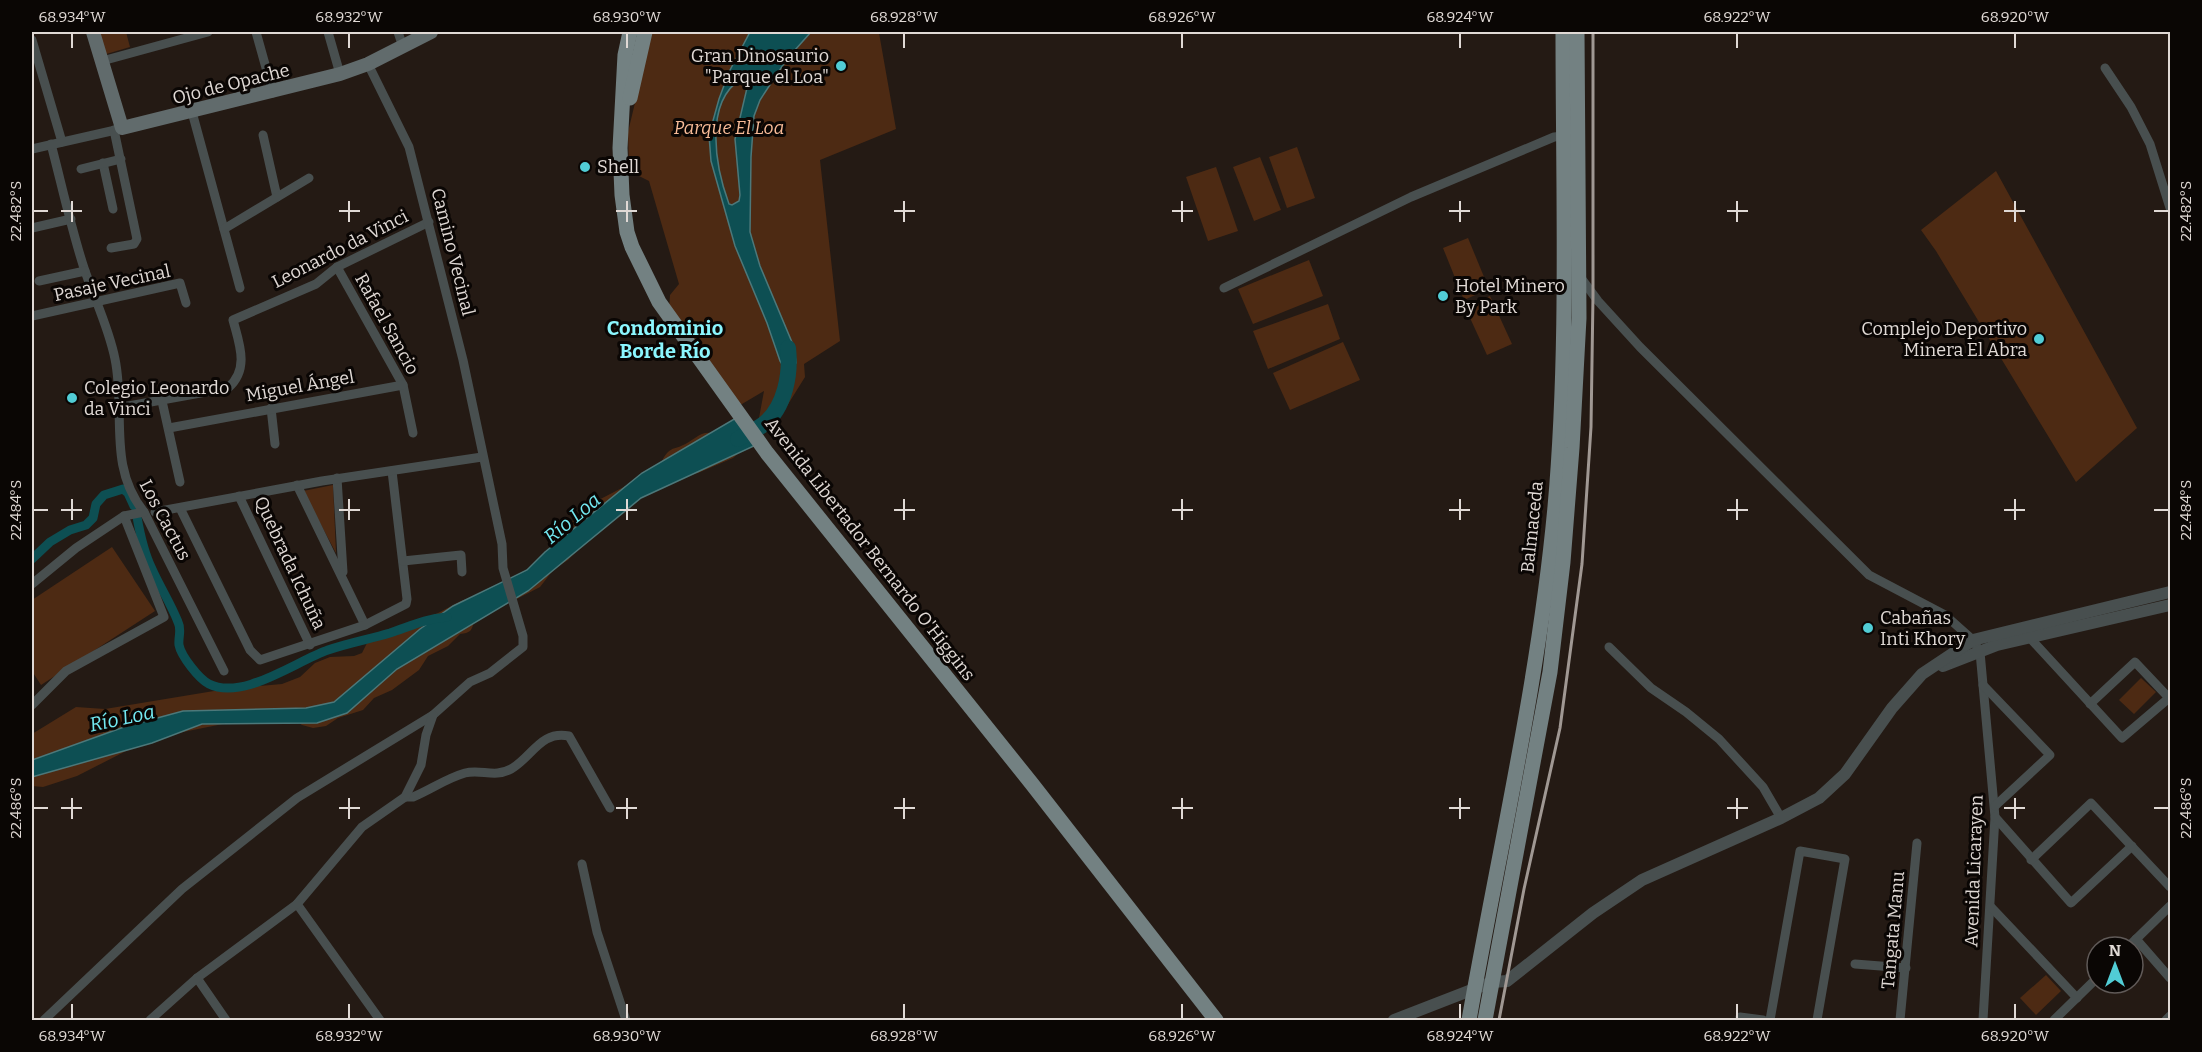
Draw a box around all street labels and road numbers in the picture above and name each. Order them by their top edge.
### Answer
street label: Ojo de Opache [170,59,292,109]
street label: Camino Vecinal [427,186,479,318]
street label: Leonardo da Vinci [268,205,412,293]
street label: Pasaje Vecinal [52,260,172,306]
street label: Rafael Sancio [350,270,424,378]
street label: Miguel Ángel [244,366,356,406]
street label: Avenida Libertador Bernardo O'Higgins [760,413,980,685]
street label: Los Cactus [134,476,196,564]
street label: Balmaceda [1516,480,1548,574]
street label: Quebrada Ichuña [250,493,331,633]
street label: Avenida Licarayen [1960,794,1988,948]
street label: Tangata Manu [1877,870,1909,990]

